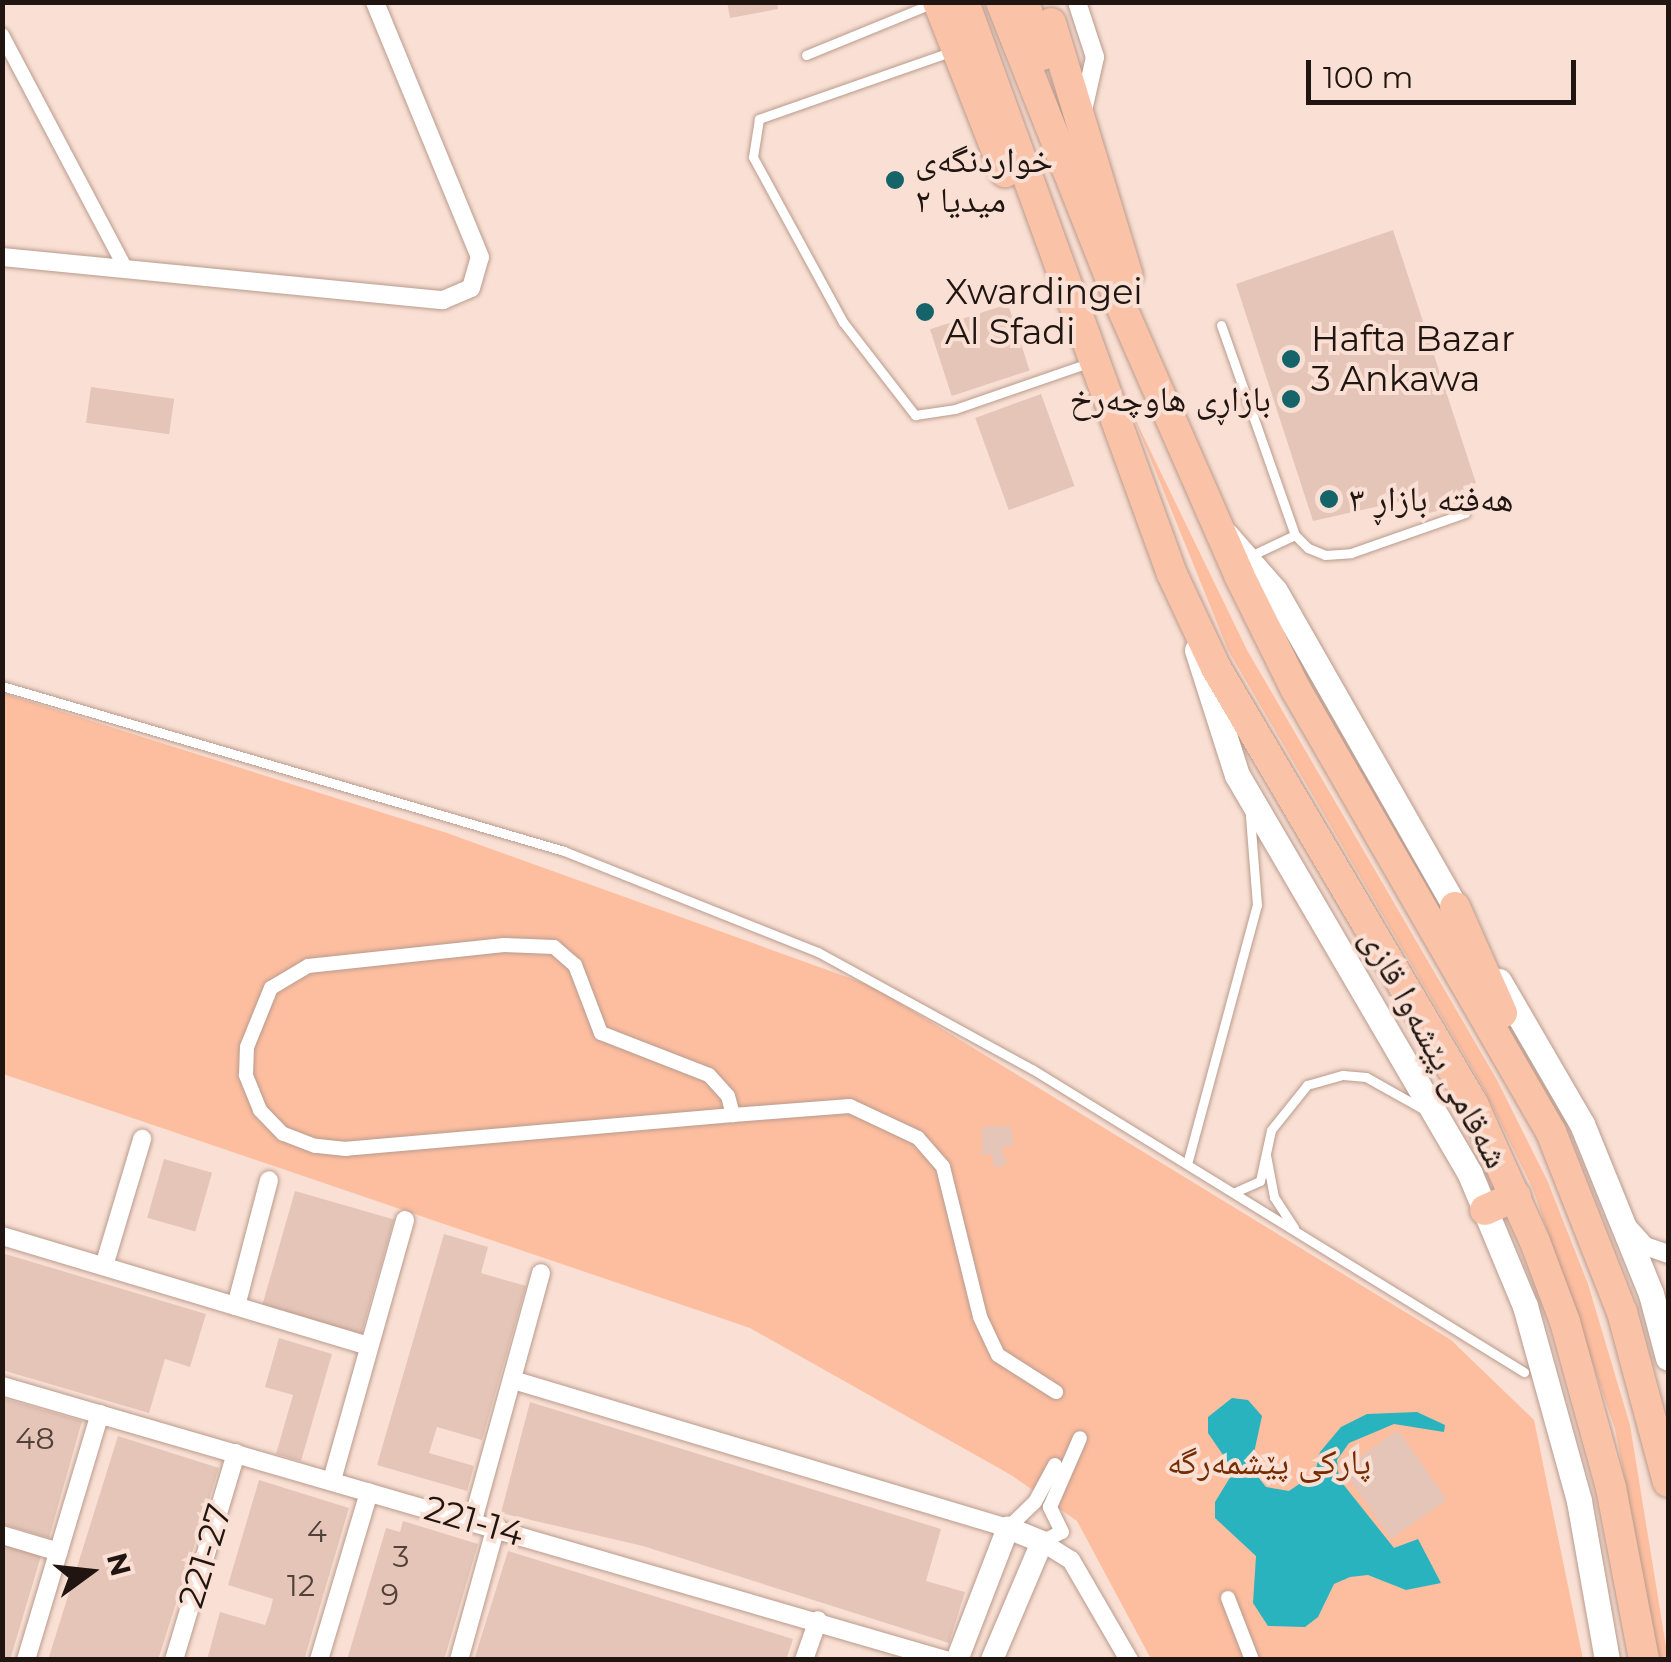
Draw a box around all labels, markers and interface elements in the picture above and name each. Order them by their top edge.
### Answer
scale bar [1311,40,1581,102]
text: 100 m [1323,59,1413,96]
place label: خواردنگەی میدیا ٢ [915,139,1053,221]
marker: خواردنگەی میدیا ٢ [884,169,906,191]
place label: Xwardingei Al Sfadi [945,271,1143,353]
marker: Xwardingei Al Sfadi [914,301,936,323]
place label: Hafta Bazar 3 Ankawa [1311,318,1515,400]
marker: Hafta Bazar 3 Ankawa [1280,348,1302,370]
place label: بازاڕی هاوچەرخ [1070,378,1271,420]
marker: بازاڕی هاوچەرخ [1280,388,1302,410]
place label: هەفتە بازاڕ ٣ [1349,478,1514,520]
marker: هەفتە بازاڕ ٣ [1318,488,1340,510]
street label: شەقامی پێشەوا قازی [1352,921,1518,1175]
house number: 48 [15,1421,55,1457]
park label: پارکی پێشمەرگە [1167,1441,1371,1483]
street label: 221-14 [420,1487,528,1555]
street label: 221-27 [169,1499,241,1613]
house number: 4 [307,1514,327,1550]
north arrow [40,1522,140,1622]
house number: 3 [393,1539,409,1575]
text: N [100,1549,138,1580]
house number: 12 [287,1568,315,1604]
house number: 9 [381,1577,399,1613]

